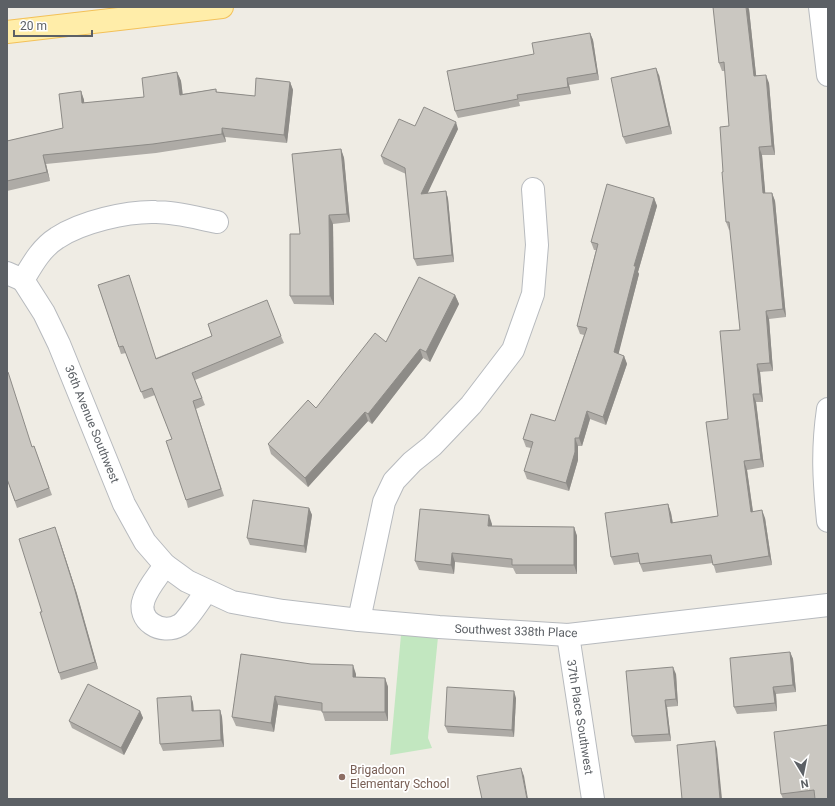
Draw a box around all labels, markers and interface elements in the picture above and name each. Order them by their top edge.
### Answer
scale bar [14,12,92,38]
text: 20 m [20,19,47,33]
street label: 36th Avenue Southwest [62,363,122,485]
street label: Southwest 338th Place [454,622,578,640]
street label: 37th Place Southwest [564,658,596,776]
north arrow [783,754,823,794]
place label: Brigadoon Elementary School [350,763,450,791]
marker: Brigadoon Elementary School [337,772,347,782]
text: N [799,776,810,790]

